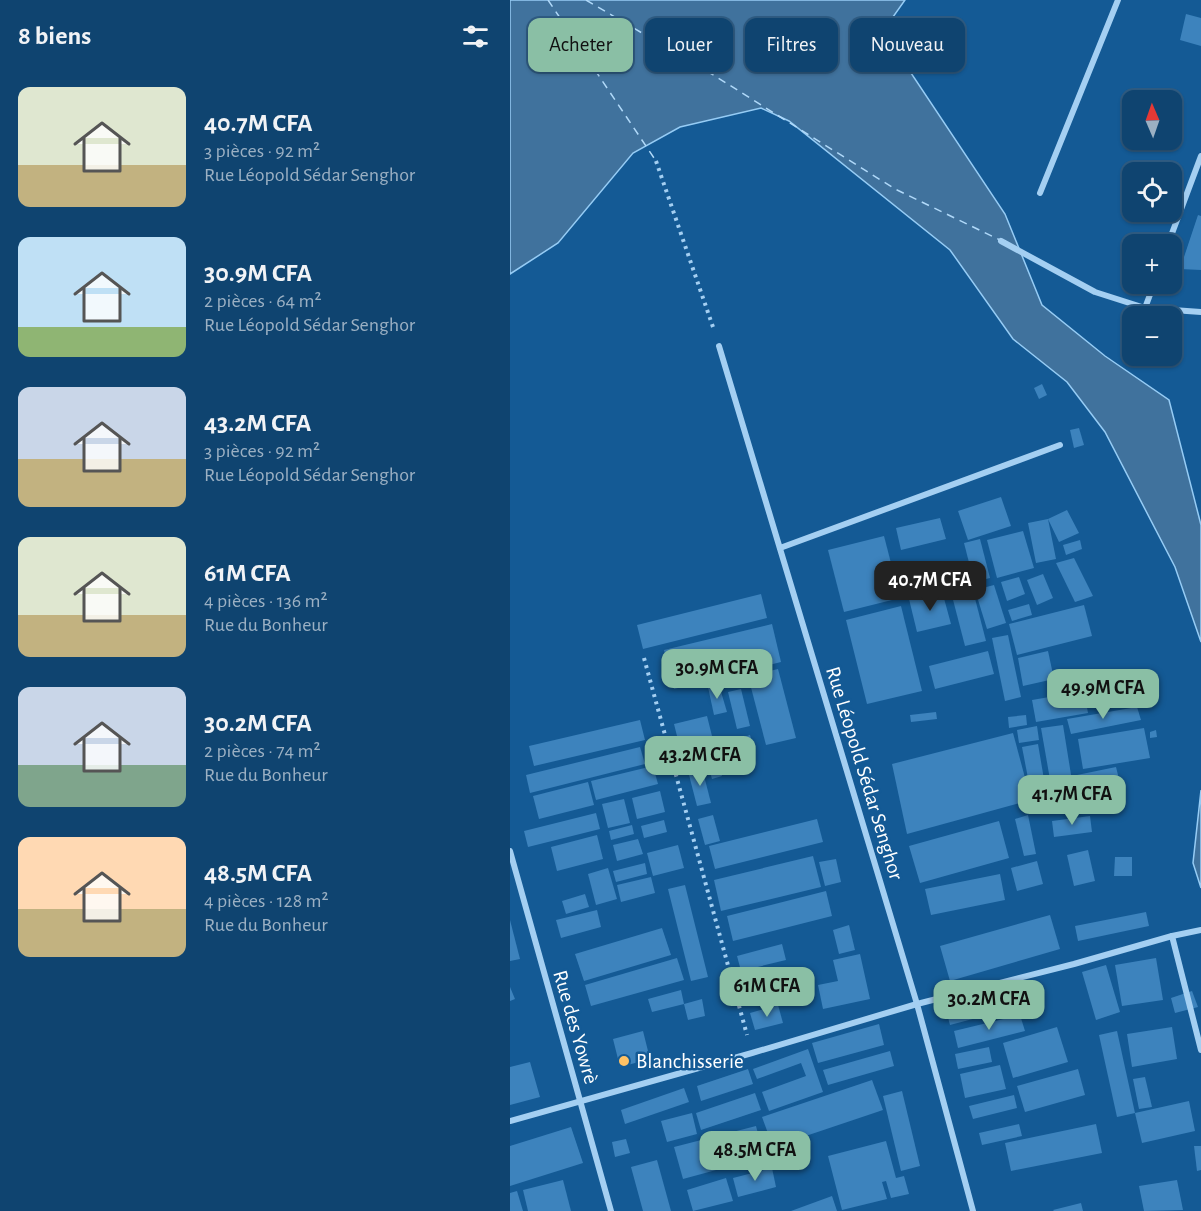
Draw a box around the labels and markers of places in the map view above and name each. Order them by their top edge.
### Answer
pin: 40.7M CFA [861,561,999,612]
pin: 30.9M CFA [648,649,786,700]
pin: 49.9M CFA [1034,669,1172,720]
pin: 43.2M CFA [631,736,769,787]
pin: 41.7M CFA [1003,775,1141,826]
pin: 61M CFA [712,967,822,1018]
pin: 30.2M CFA [920,980,1058,1031]
place label: Blanchisserie [636,1051,744,1072]
marker: Blanchisserie [617,1054,631,1068]
pin: 48.5M CFA [686,1131,824,1182]

